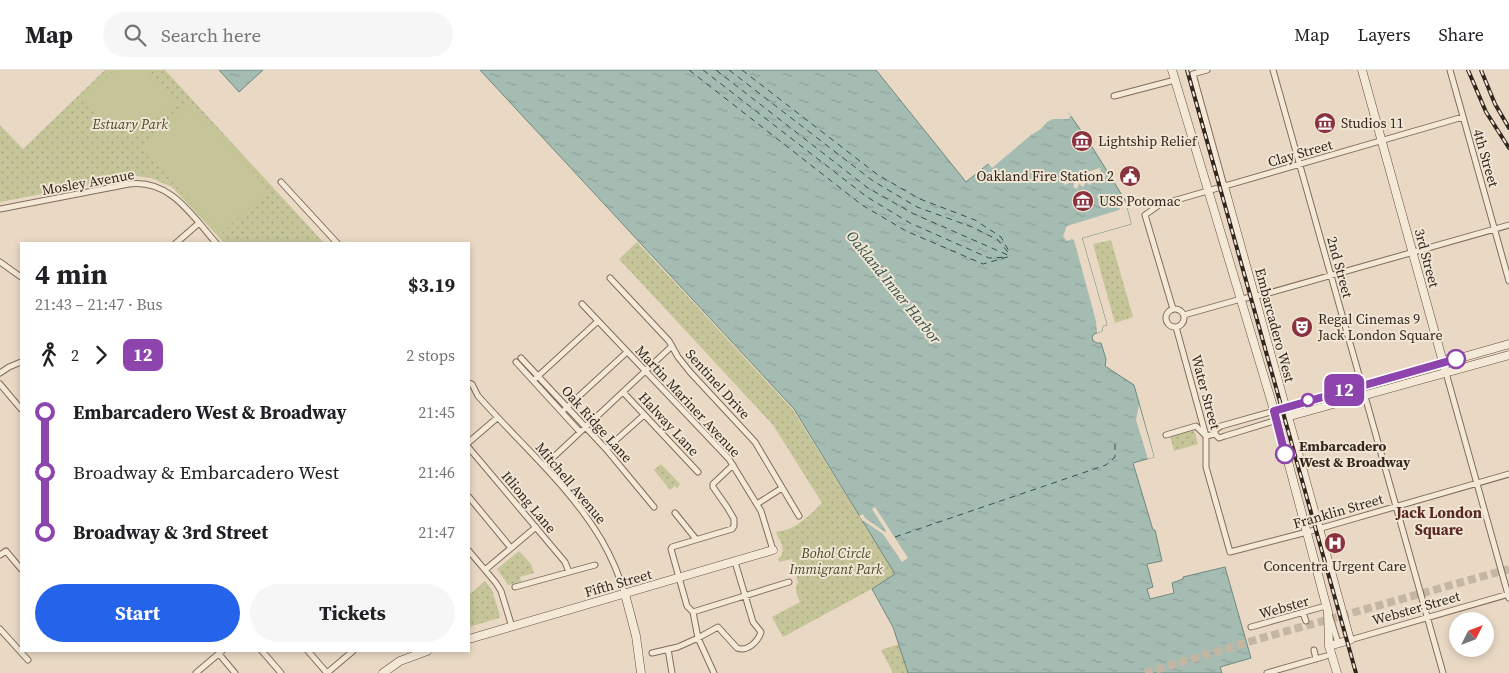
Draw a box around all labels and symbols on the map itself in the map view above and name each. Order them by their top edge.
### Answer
museum icon: Studios 11 [1313,111,1337,135]
place label: Studios 11 [1341,113,1404,133]
park label: Estuary Park [91,114,168,134]
street label: 4th Street [1468,127,1504,190]
museum icon: Lightship Relief [1070,129,1094,153]
place label: Lightship Relief [1098,131,1198,151]
street label: Clay Street [1265,134,1335,172]
street label: Mosley Avenue [40,164,136,200]
public building icon: Oakland Fire Station 2 [1118,164,1142,188]
place label: Oakland Fire Station 2 [976,166,1114,186]
museum icon: USS Potomac [1071,189,1095,213]
place label: USS Potomac [1099,191,1181,211]
water label: Oakland Inner Harbor [842,226,947,349]
street label: 3rd Street [1410,226,1445,290]
street label: 2nd Street [1322,234,1358,300]
street label: Embarcadero West [1250,266,1300,385]
place label: Regal Cinemas 9 Jack London Square [1317,309,1443,345]
theatre icon: Regal Cinemas 9 Jack London Square [1290,315,1314,339]
street label: Martin Mariner Avenue [631,341,745,461]
street label: Sentinel Drive [681,345,755,423]
unlabelled marker [1446,349,1466,369]
street label: Water Street [1186,352,1226,432]
line badge: 12 [1322,374,1366,406]
street label: Oak Ridge Lane [557,381,637,467]
street label: Halway Lane [634,388,704,460]
unlabelled marker [1301,393,1315,407]
place label: Embarcadero West & Broadway [1299,436,1411,472]
street label: Mitchell Avenue [531,438,611,528]
marker: Embarcadero West & Broadway [1275,444,1295,464]
street label: Itliong Lane [497,467,561,537]
street label: Franklin Street [1291,488,1386,533]
district label: Jack London Square [1395,502,1482,540]
hospital icon: Concentra Urgent Care [1323,531,1347,555]
park label: Bohol Circle Immigrant Park [788,543,883,579]
place label: Concentra Urgent Care [1264,556,1406,576]
street label: Fifth Street [582,564,654,602]
street label: Webster Street [1370,586,1463,630]
street label: Webster [1257,590,1311,624]
north arrow [1449,612,1494,658]

